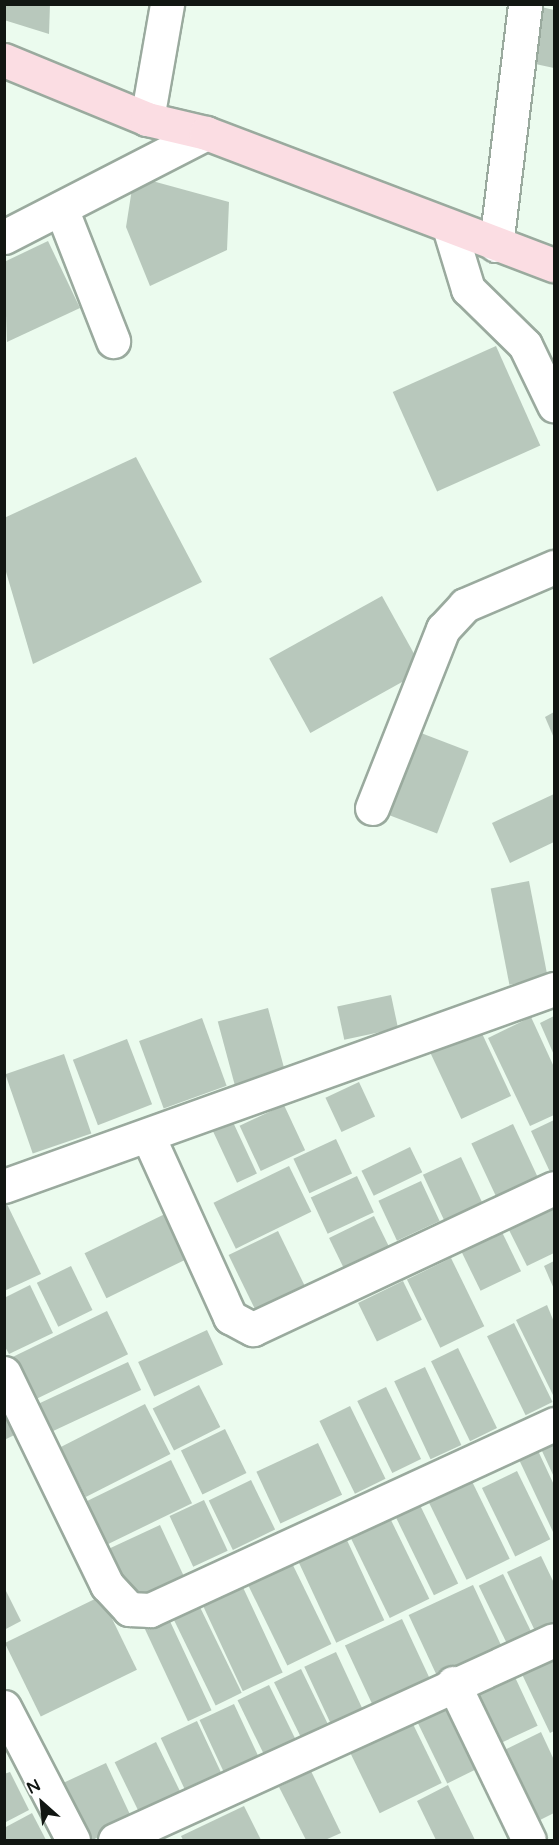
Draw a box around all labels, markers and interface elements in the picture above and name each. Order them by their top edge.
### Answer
north arrow [12,1773,72,1833]
text: N [24,1775,44,1799]

